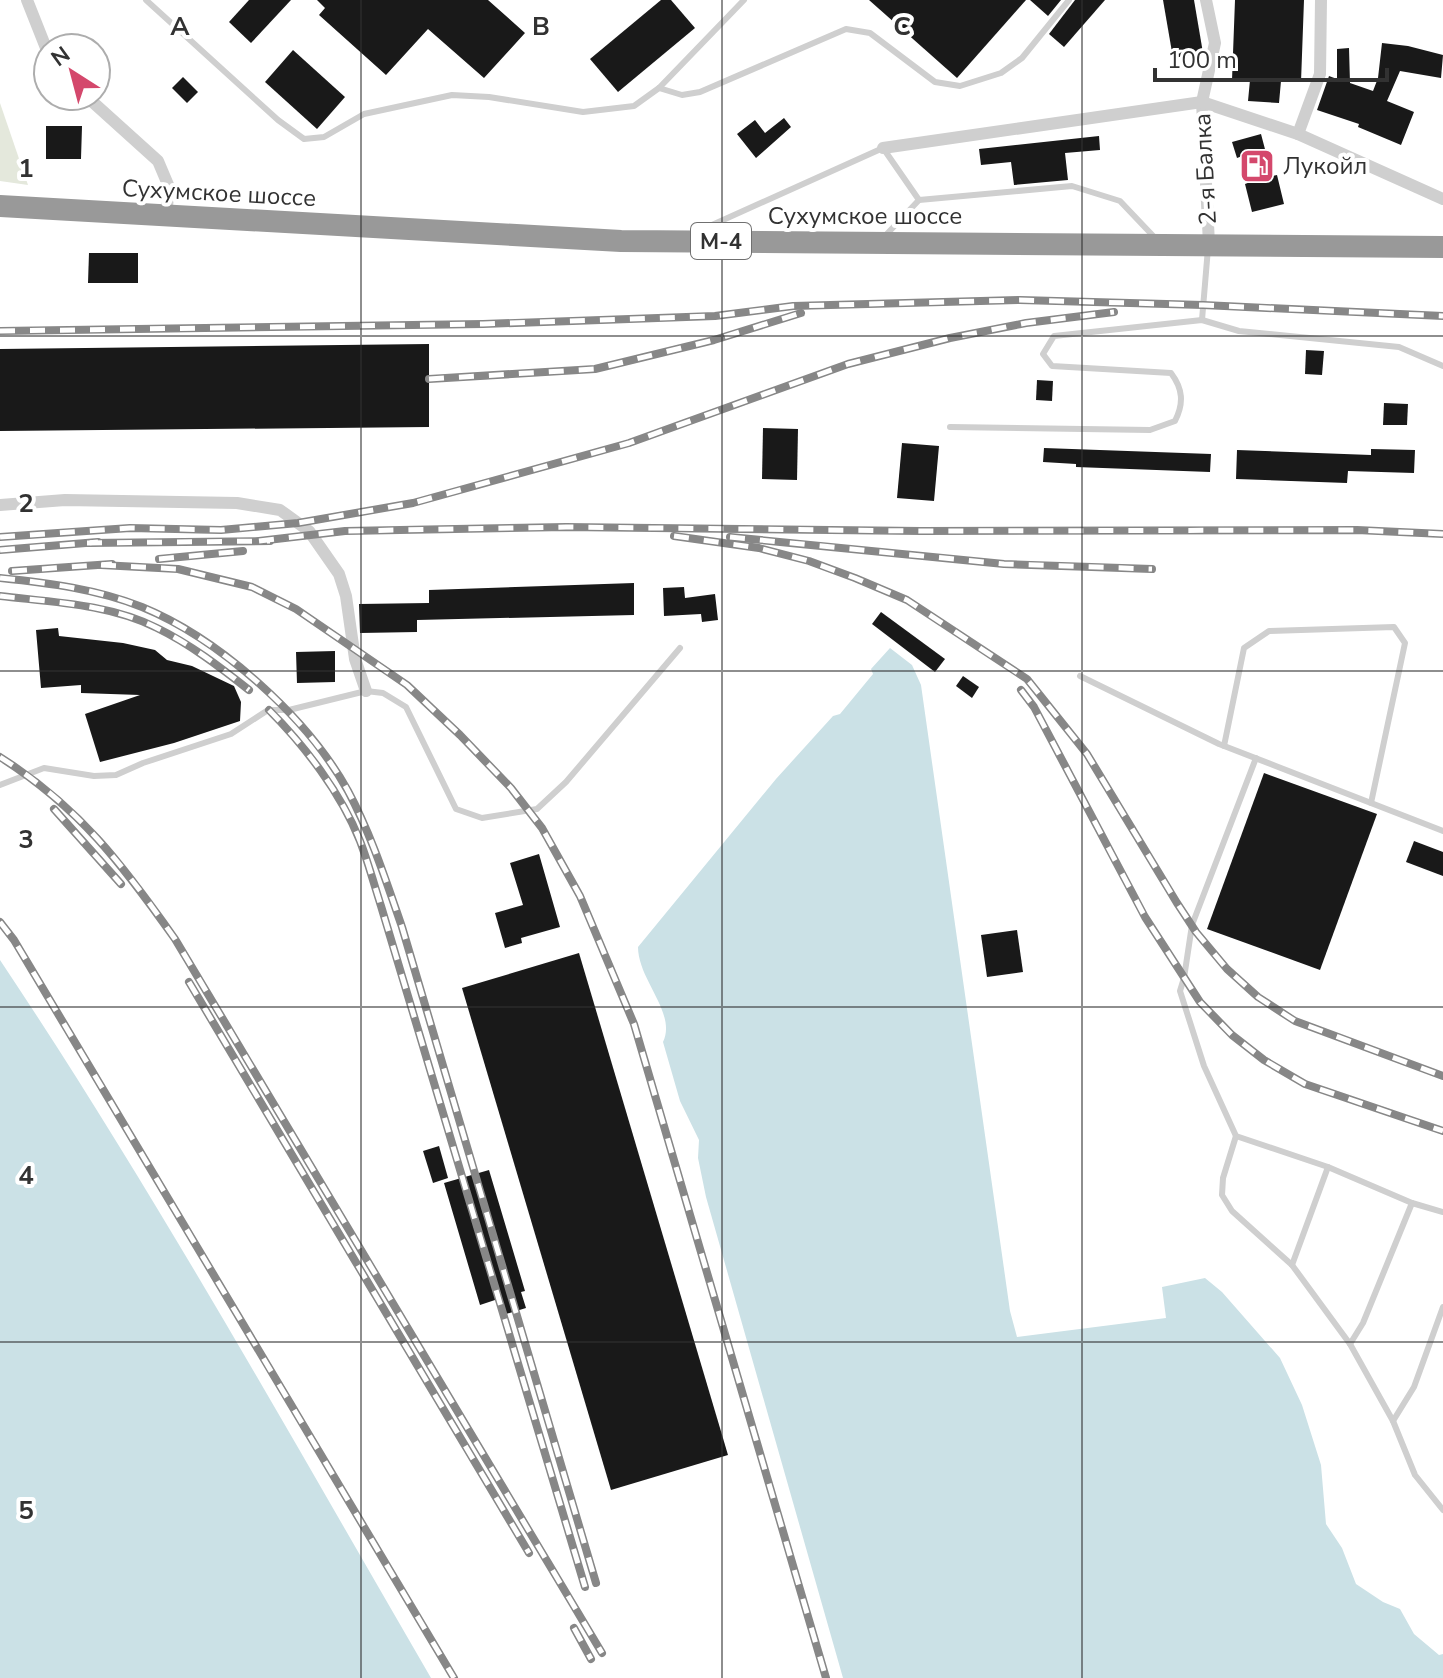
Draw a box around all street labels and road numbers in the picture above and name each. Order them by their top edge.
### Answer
street label: 2-я Балка [1186,112,1224,226]
street label: Сухумское шоссе [121,172,317,214]
street label: Сухумское шоссе [768,200,962,232]
road number: М-4 [691,223,751,259]

